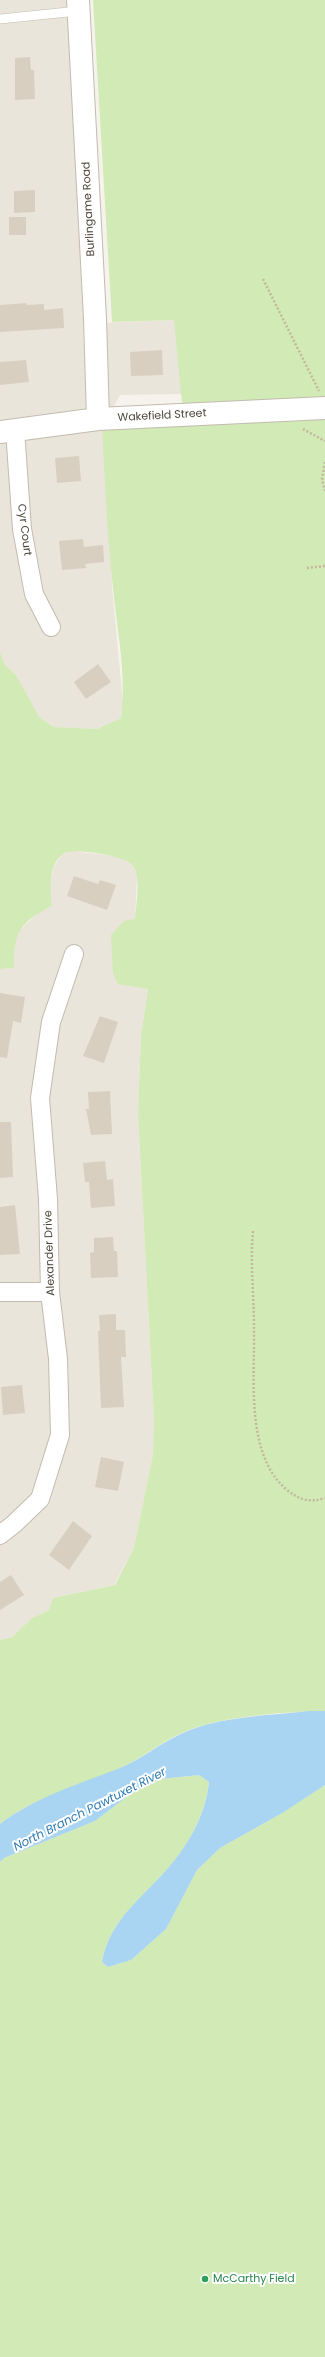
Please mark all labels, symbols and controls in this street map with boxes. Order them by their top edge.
street label: Burlingame Road [80,161,98,257]
street label: Wakefield Street [117,407,207,425]
street label: Cyr Court [14,503,34,557]
street label: Alexander Drive [42,1210,58,1296]
water label: North Branch Pawtuxet River [11,1765,169,1855]
place label: McCarthy Field [213,2272,295,2286]
marker: McCarthy Field [200,2274,210,2284]

